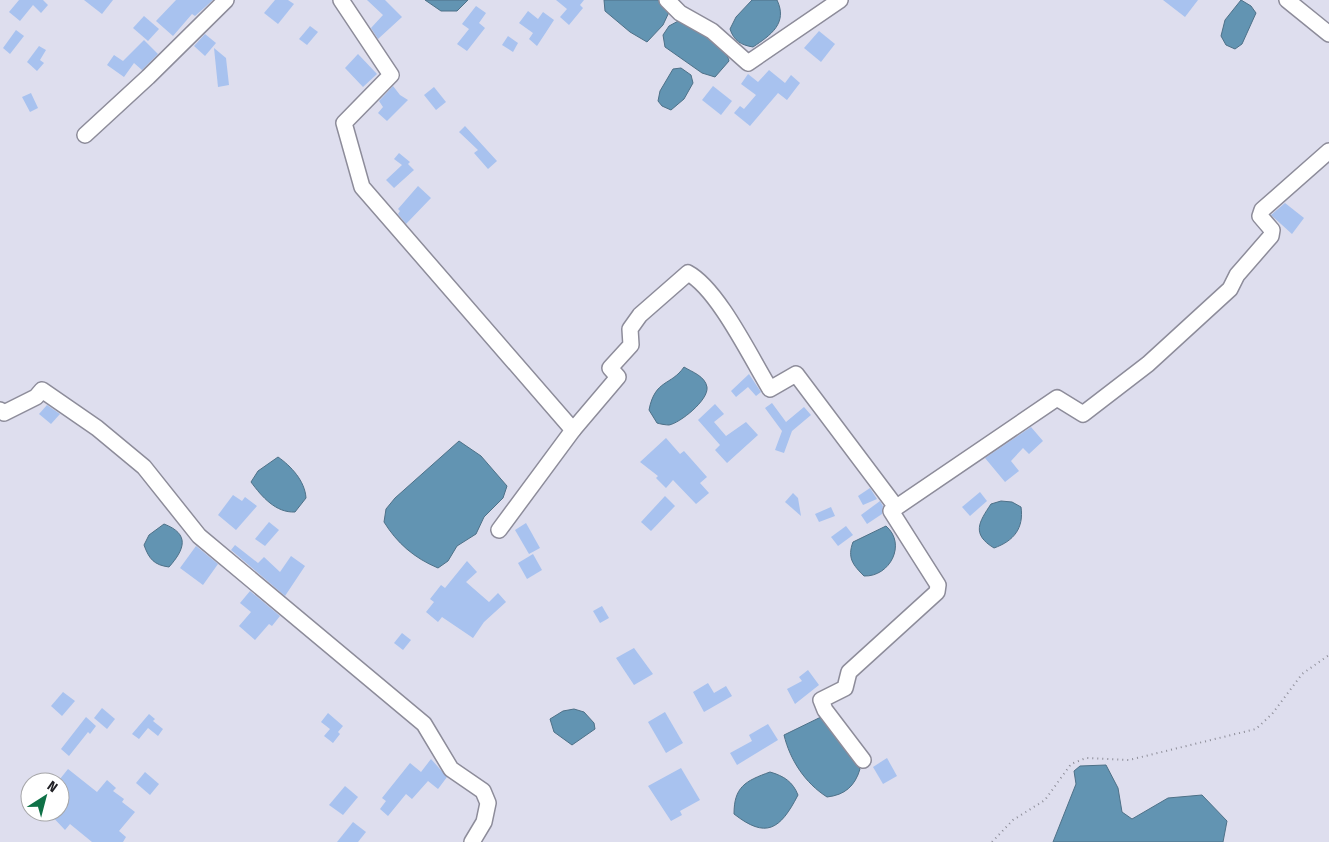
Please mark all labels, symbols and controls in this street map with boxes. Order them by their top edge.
north arrow [20,772,70,822]
text: N [44,778,61,796]

